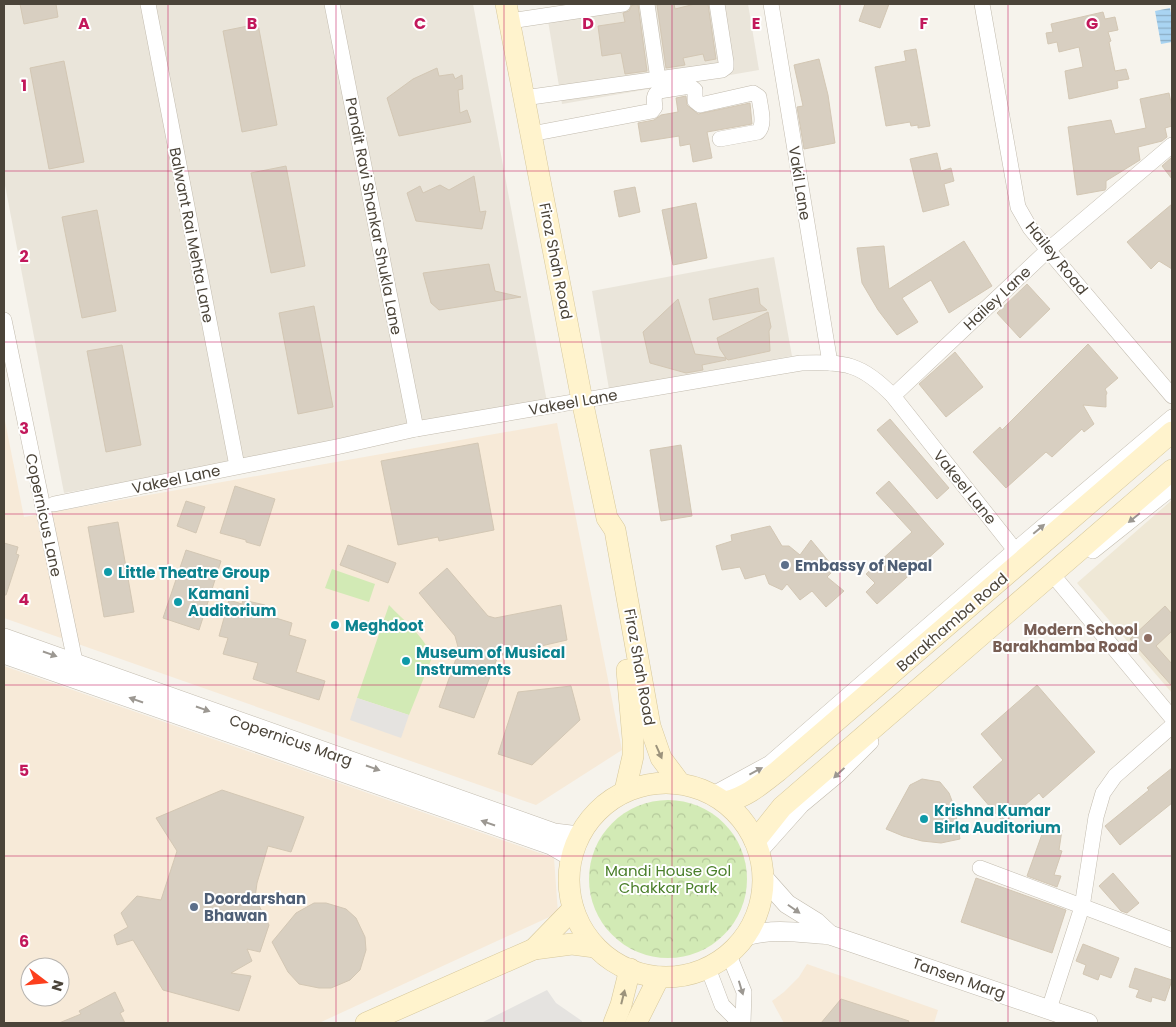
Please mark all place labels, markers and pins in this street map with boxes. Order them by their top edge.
place label: Embassy of Nepal [795,555,932,576]
marker: Embassy of Nepal [779,559,791,571]
place label: Little Theatre Group [118,562,270,583]
marker: Little Theatre Group [102,566,114,578]
place label: Kamani Auditorium [188,583,276,621]
marker: Kamani Auditorium [172,596,184,608]
place label: Meghdoot [345,615,424,636]
marker: Meghdoot [329,619,341,631]
place label: Modern School Barakhamba Road [993,619,1138,657]
marker: Modern School Barakhamba Road [1142,632,1154,644]
place label: Museum of Musical Instruments [416,642,565,680]
marker: Museum of Musical Instruments [400,655,412,667]
place label: Krishna Kumar Birla Auditorium [934,800,1061,838]
marker: Krishna Kumar Birla Auditorium [918,813,930,825]
place label: Doordarshan Bhawan [204,888,306,926]
marker: Doordarshan Bhawan [188,901,200,913]

